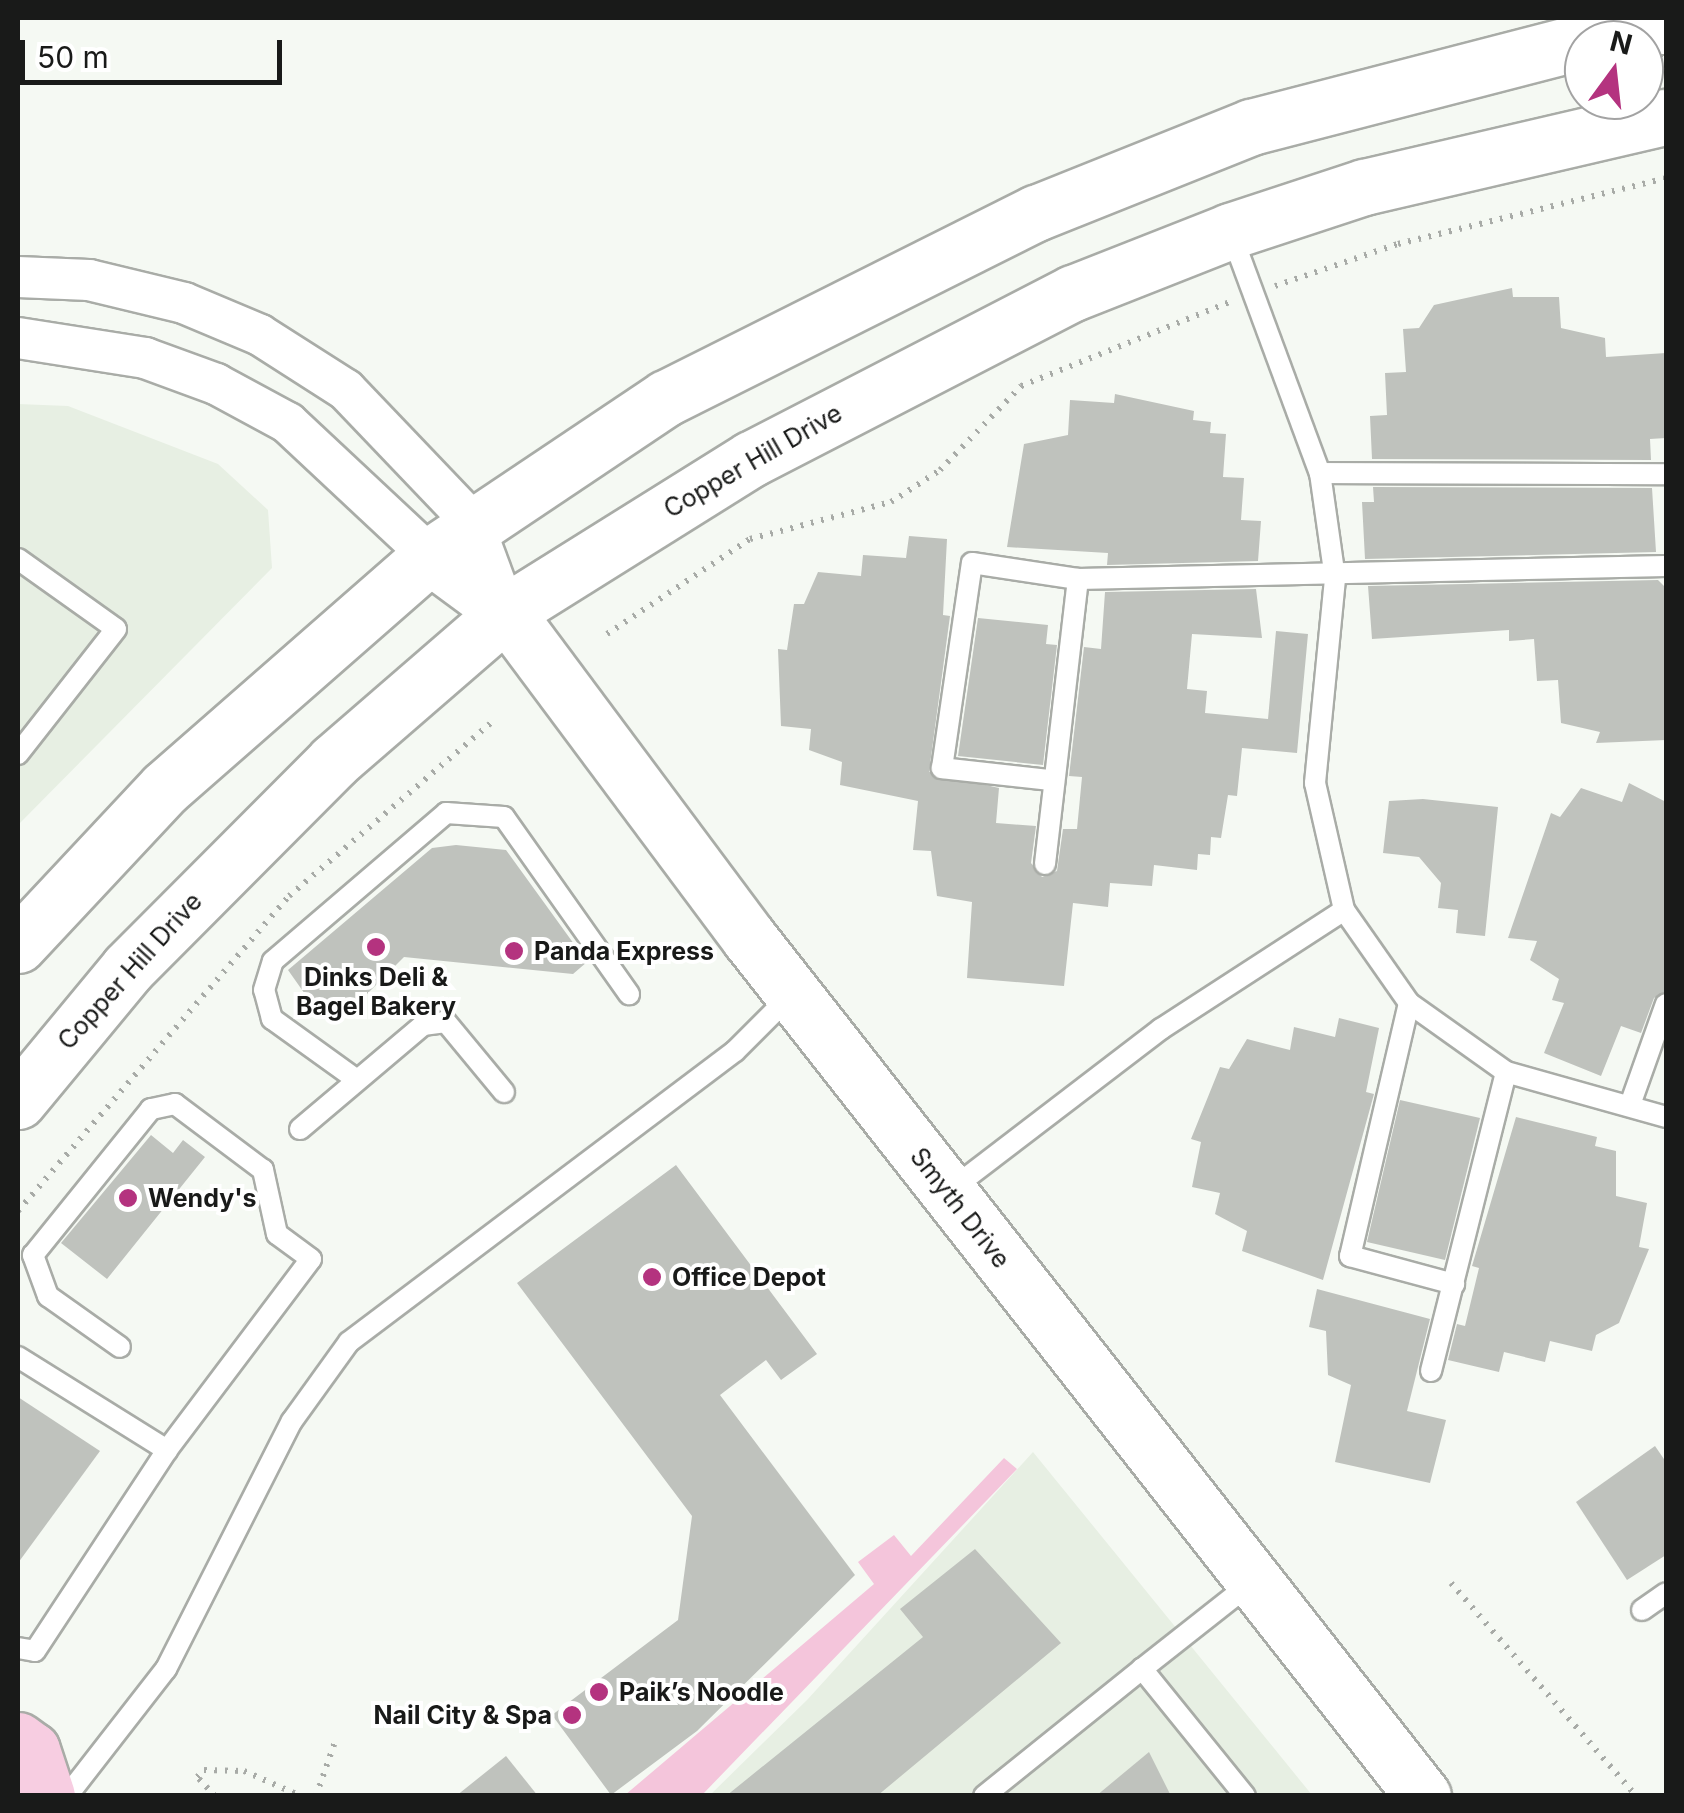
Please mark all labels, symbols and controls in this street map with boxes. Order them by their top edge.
scale bar [25,20,288,82]
north arrow [1564,20,1664,120]
text: N [1607,24,1636,62]
text: 50 m [37,39,109,75]
street label: Copper Hill Drive [659,398,847,524]
street label: Copper Hill Drive [52,886,208,1056]
marker: Dinks Deli & Bagel Bakery [365,936,387,958]
place label: Panda Express [534,936,714,966]
marker: Panda Express [503,940,525,962]
place label: Dinks Deli & Bagel Bakery [296,963,456,1022]
street label: Smyth Drive [904,1142,1016,1274]
place label: Wendy's [148,1183,256,1213]
marker: Wendy's [117,1187,139,1209]
place label: Office Depot [672,1262,826,1292]
marker: Office Depot [641,1266,663,1288]
place label: Paik’s Noodle [619,1677,784,1707]
marker: Paik’s Noodle [588,1681,610,1703]
place label: Nail City & Spa [373,1700,552,1730]
marker: Nail City & Spa [561,1704,583,1726]

